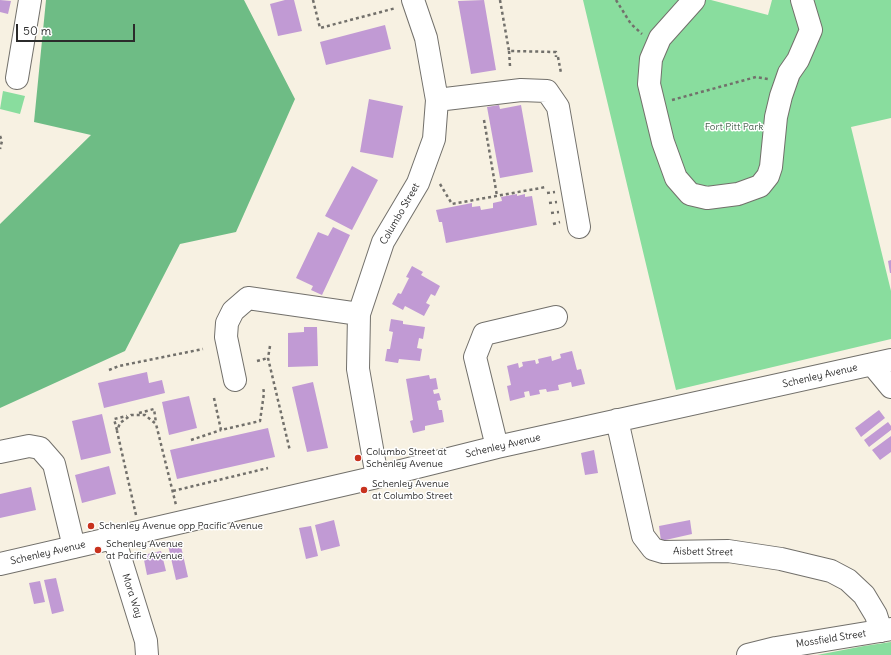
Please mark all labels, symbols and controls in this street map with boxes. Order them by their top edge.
scale bar [18,16,137,42]
text: 50 m [23,23,51,38]
park label: Fort Pitt Park [705,121,763,133]
street label: Columbo Street [378,181,422,247]
street label: Schenley Avenue [781,362,859,390]
street label: Schenley Avenue [464,432,542,460]
place label: Columbo Street at Schenley Avenue [366,446,447,470]
marker: Columbo Street at Schenley Avenue [353,453,363,463]
place label: Schenley Avenue at Columbo Street [372,478,453,502]
marker: Schenley Avenue at Columbo Street [359,485,369,495]
place label: Schenley Avenue opp Pacific Avenue [99,520,263,532]
marker: Schenley Avenue opp Pacific Avenue [86,521,96,531]
place label: Schenley Avenue at Pacific Avenue [106,538,183,562]
street label: Schenley Avenue [9,539,87,567]
marker: Schenley Avenue at Pacific Avenue [93,545,103,555]
street label: Aisbett Street [673,545,733,559]
street label: Mora Way [119,572,145,620]
street label: Mossfield Street [795,628,867,650]

